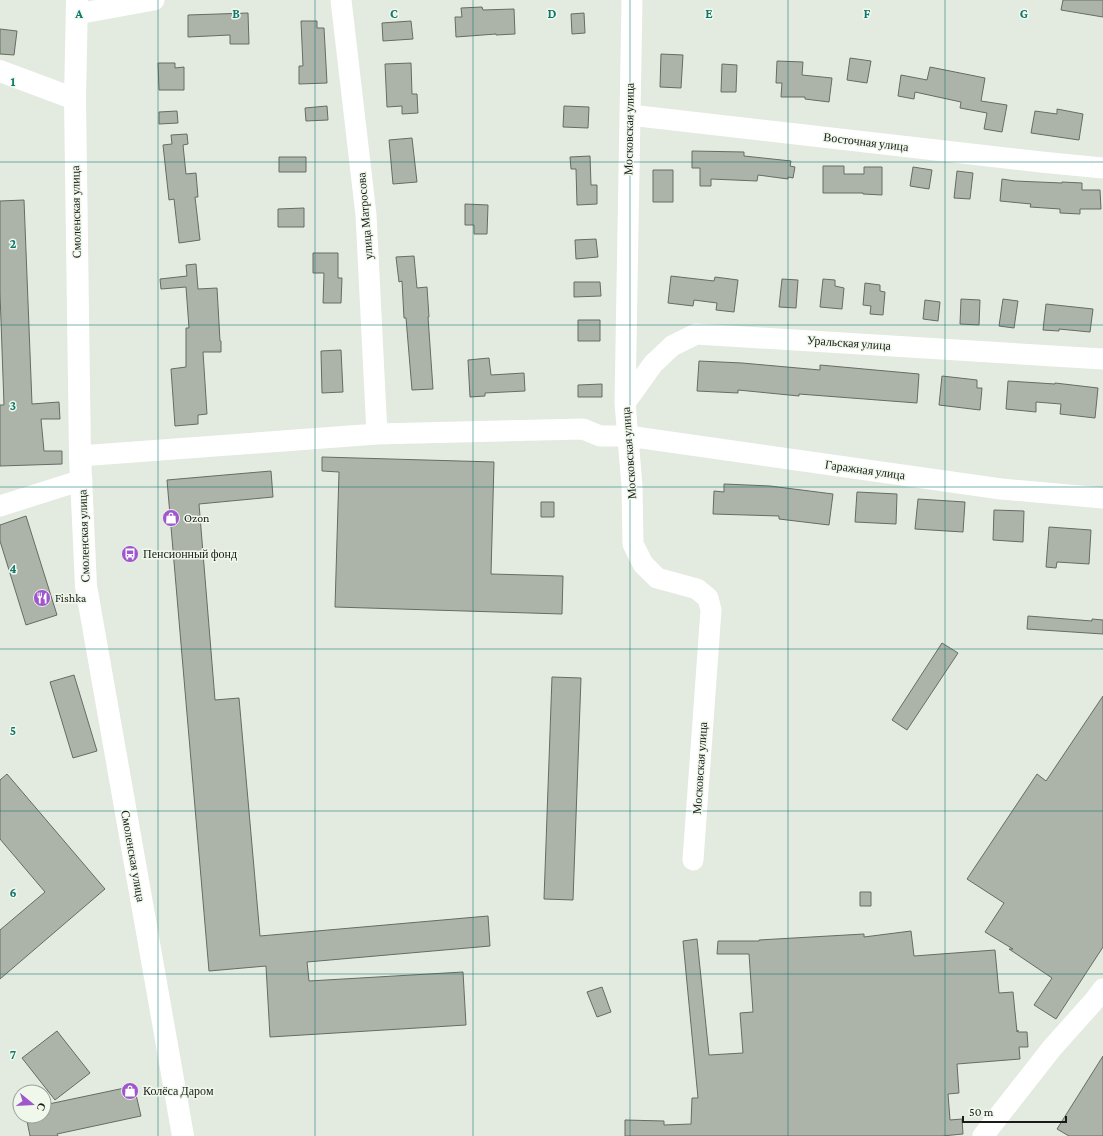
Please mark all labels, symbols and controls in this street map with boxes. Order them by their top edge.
text: A [74,6,83,21]
text: B [232,6,240,21]
text: C [390,6,398,21]
text: D [548,6,557,21]
text: E [705,6,713,21]
text: F [864,6,871,21]
text: G [1020,6,1028,21]
text: 1 [11,74,16,89]
street label: Московская улица [621,82,637,175]
street label: Восточная улица [823,130,910,154]
street label: Смоленская улица [68,165,84,259]
street label: улица Матросова [354,171,376,260]
text: 2 [10,236,17,251]
street label: Уральская улица [807,333,892,353]
text: 3 [10,398,16,413]
street label: Московская улица [619,406,639,500]
street label: Гаражная улица [824,457,907,483]
street label: Смоленская улица [75,489,93,583]
shop icon: Ozon [161,508,181,528]
place label: Ozon [184,511,210,525]
bus stop icon: Пенсионный фонд [120,544,140,564]
place label: Пенсионный фонд [143,547,237,561]
text: 4 [9,561,17,576]
restaurant icon: Fishka [32,588,52,608]
place label: Fishka [55,591,87,605]
street label: Московская улица [690,721,710,815]
text: 5 [10,723,16,738]
street label: Смоленская улица [118,809,148,904]
text: 6 [9,885,17,900]
text: 7 [10,1047,16,1062]
shop icon: Колёса Даром [120,1081,140,1101]
north arrow [12,1084,52,1124]
place label: Колёса Даром [143,1084,214,1098]
scale bar [963,1098,1066,1124]
text: С [35,1101,48,1113]
text: 50 m [969,1105,994,1119]

